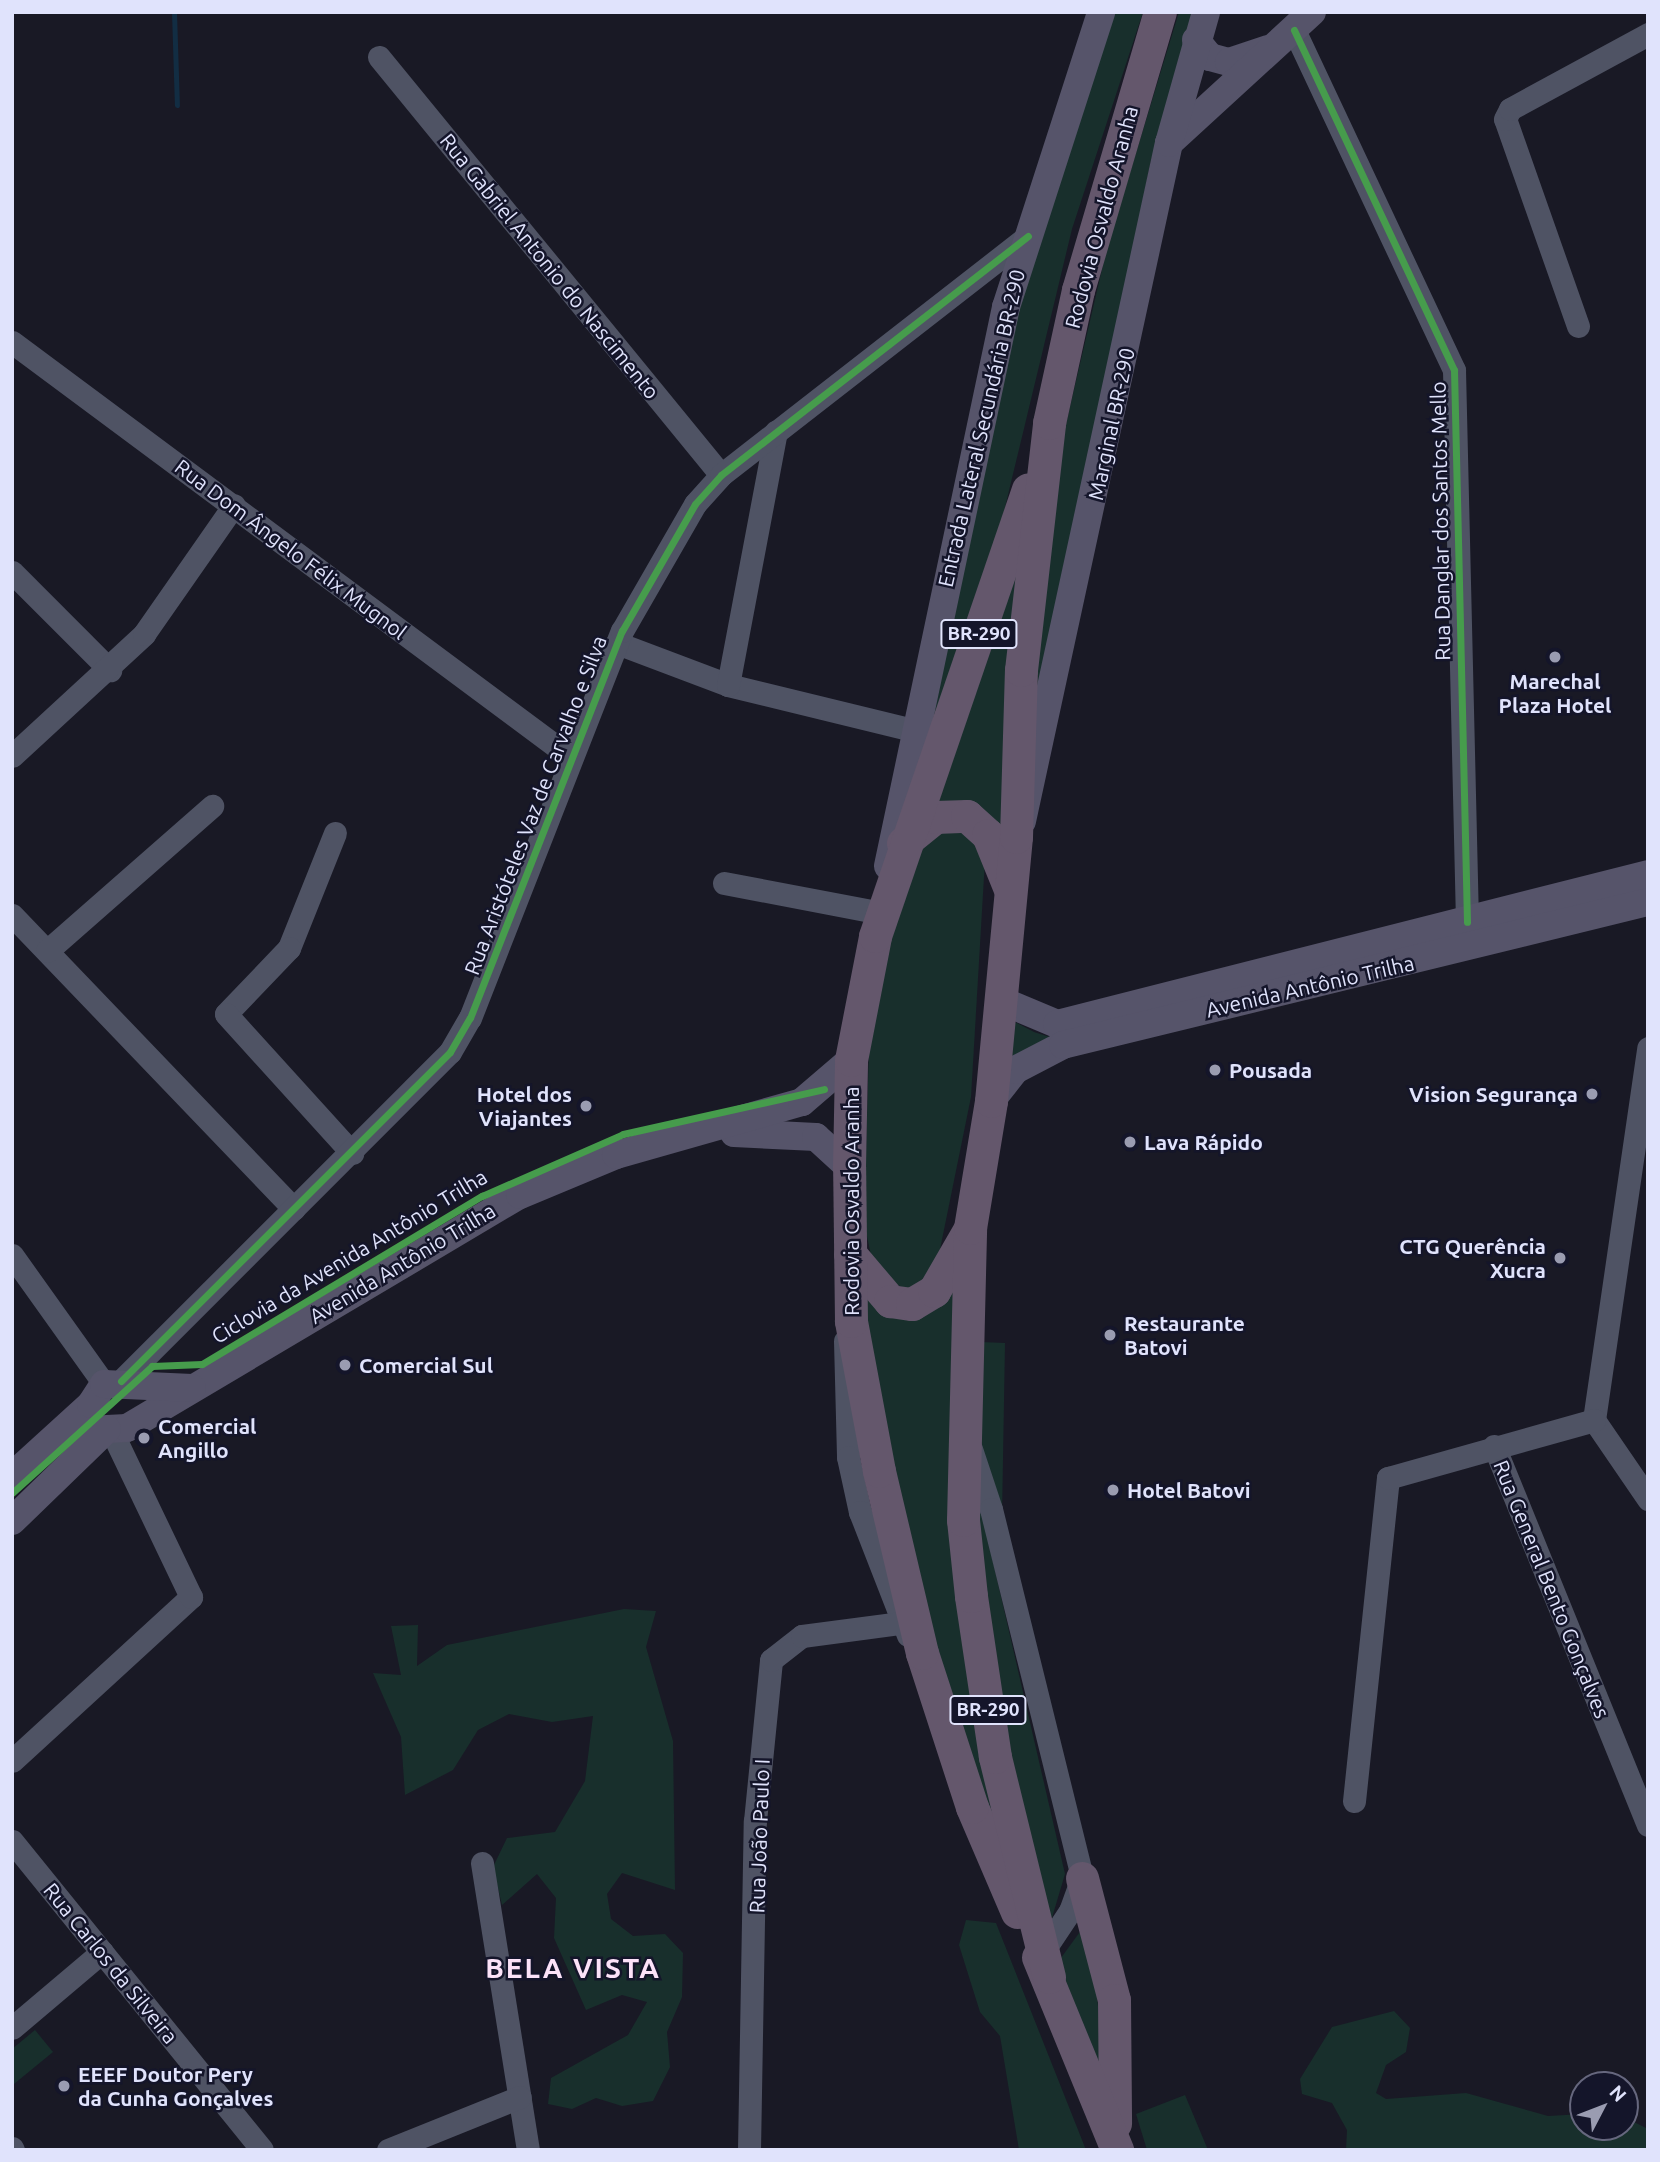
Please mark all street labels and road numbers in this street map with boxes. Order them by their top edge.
street label: Rodovia Osvaldo Aranha [1059,103,1143,331]
street label: Rua Gabriel Antonio do Nascimento [435,128,665,404]
street label: Entrada Lateral Secundária BR-290 [932,267,1030,589]
street label: Marginal BR-290 [1083,345,1139,503]
street label: Rua Danglar dos Santos Mello [1425,381,1455,661]
street label: Rua Dom Ângelo Félix Mugnol [170,454,412,644]
road number: BR-290 [939,618,1019,650]
street label: Rua Aristóteles Vaz de Carvalho e Silva [458,632,612,978]
street label: Avenida Antônio Trilha [1203,950,1417,1022]
street label: Rodovia Osvaldo Aranha [838,1086,864,1316]
street label: Ciclovia da Avenida Antônio Trilha [207,1164,491,1348]
street label: Avenida Antônio Trilha [304,1197,500,1329]
street label: Rua General Bento Gonçalves [1489,1456,1615,1722]
road number: BR-290 [948,1694,1028,1726]
street label: Rua João Paulo I [744,1758,774,1914]
street label: Rua Carlos da Silveira [39,1878,183,2048]

